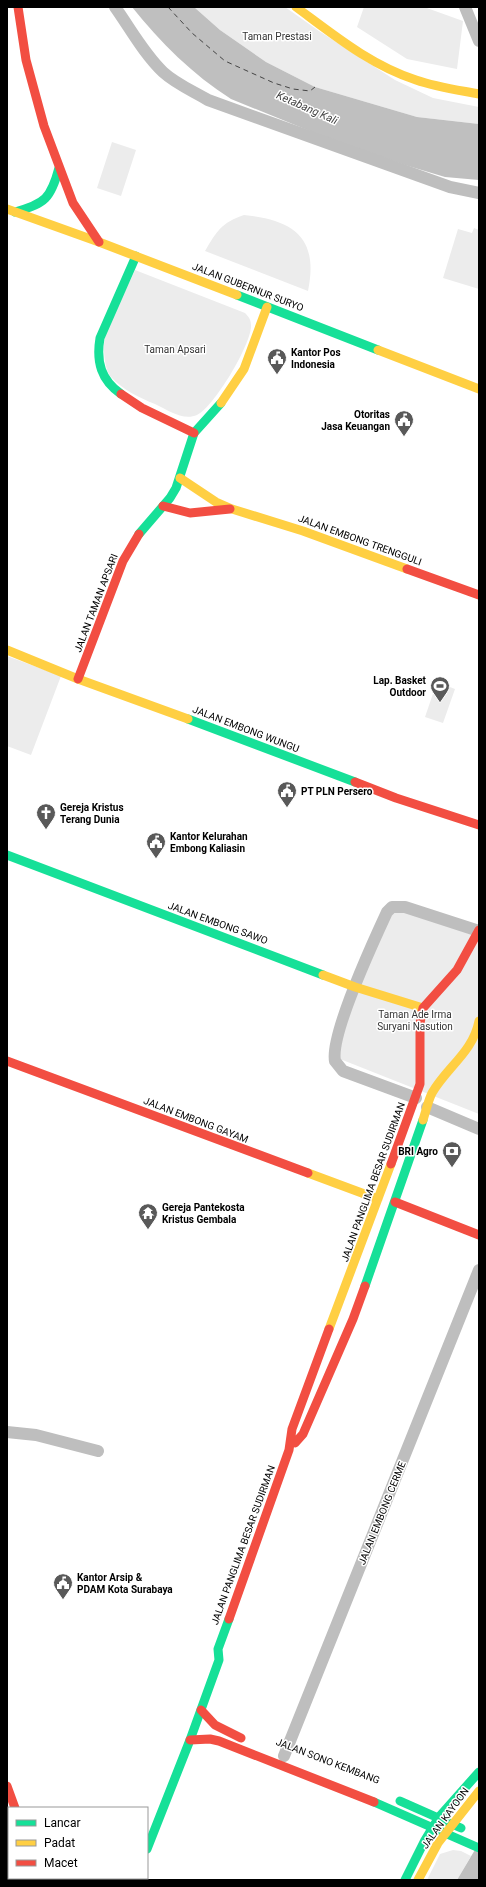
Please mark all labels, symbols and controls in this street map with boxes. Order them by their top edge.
park label: Taman Prestasi [242,31,312,42]
water label: Ketabang Kali [274,89,340,127]
street label: JALAN GUBERNUR SURYO [191,261,305,313]
park label: Taman Apsari [144,344,206,355]
public building icon: Kantor Pos Indonesia [266,347,288,375]
place label: Kantor Pos Indonesia [291,347,341,370]
place label: Otoritas Jasa Keuangan [321,409,390,432]
public building icon: Otoritas Jasa Keuangan [393,409,415,437]
street label: JALAN EMBONG TRENGGULI [297,513,423,567]
street label: JALAN TAMAN APSARI [72,552,120,654]
place label: Lap. Basket Outdoor [373,675,427,698]
sports icon: Lap. Basket Outdoor [429,675,451,703]
street label: JALAN EMBONG WUNGU [191,704,301,754]
public building icon: PT PLN Persero [276,780,298,808]
place label: PT PLN Persero [301,786,373,797]
church icon: Gereja Kristus Terang Dunia [35,802,57,830]
place label: Gereja Kristus Terang Dunia [60,802,124,825]
public building icon: Kantor Kelurahan Embong Kaliasin [145,831,167,859]
place label: Kantor Kelurahan Embong Kaliasin [170,831,248,854]
street label: JALAN EMBONG SAWO [167,900,269,946]
park label: Taman Ade Irma Suryani Nasution [377,1009,453,1032]
street label: JALAN EMBONG GAYAM [142,1095,250,1145]
street label: JALAN PANGLIMA BESAR SUDIRMAN [339,1101,407,1263]
bank icon: BRI Agro [441,1140,463,1168]
place label: BRI Agro [398,1146,438,1157]
temple icon: Gereja Pantekosta Kristus Gembala [137,1202,159,1230]
place label: Gereja Pantekosta Kristus Gembala [162,1202,245,1225]
street label: JALAN EMBONG CERME [356,1460,408,1566]
street label: JALAN PANGLIMA BESAR SUDIRMAN [209,1464,277,1626]
public building icon: Kantor Arsip & PDAM Kota Surabaya [52,1572,74,1600]
place label: Kantor Arsip & PDAM Kota Surabaya [77,1572,173,1595]
street label: JALAN SONO KEMBANG [275,1736,382,1786]
street label: JALAN KAYOON [419,1785,471,1851]
legend [8,1807,148,1879]
text: Lancar [44,1816,81,1830]
text: Padat [44,1836,75,1850]
text: Macet [44,1856,78,1870]

